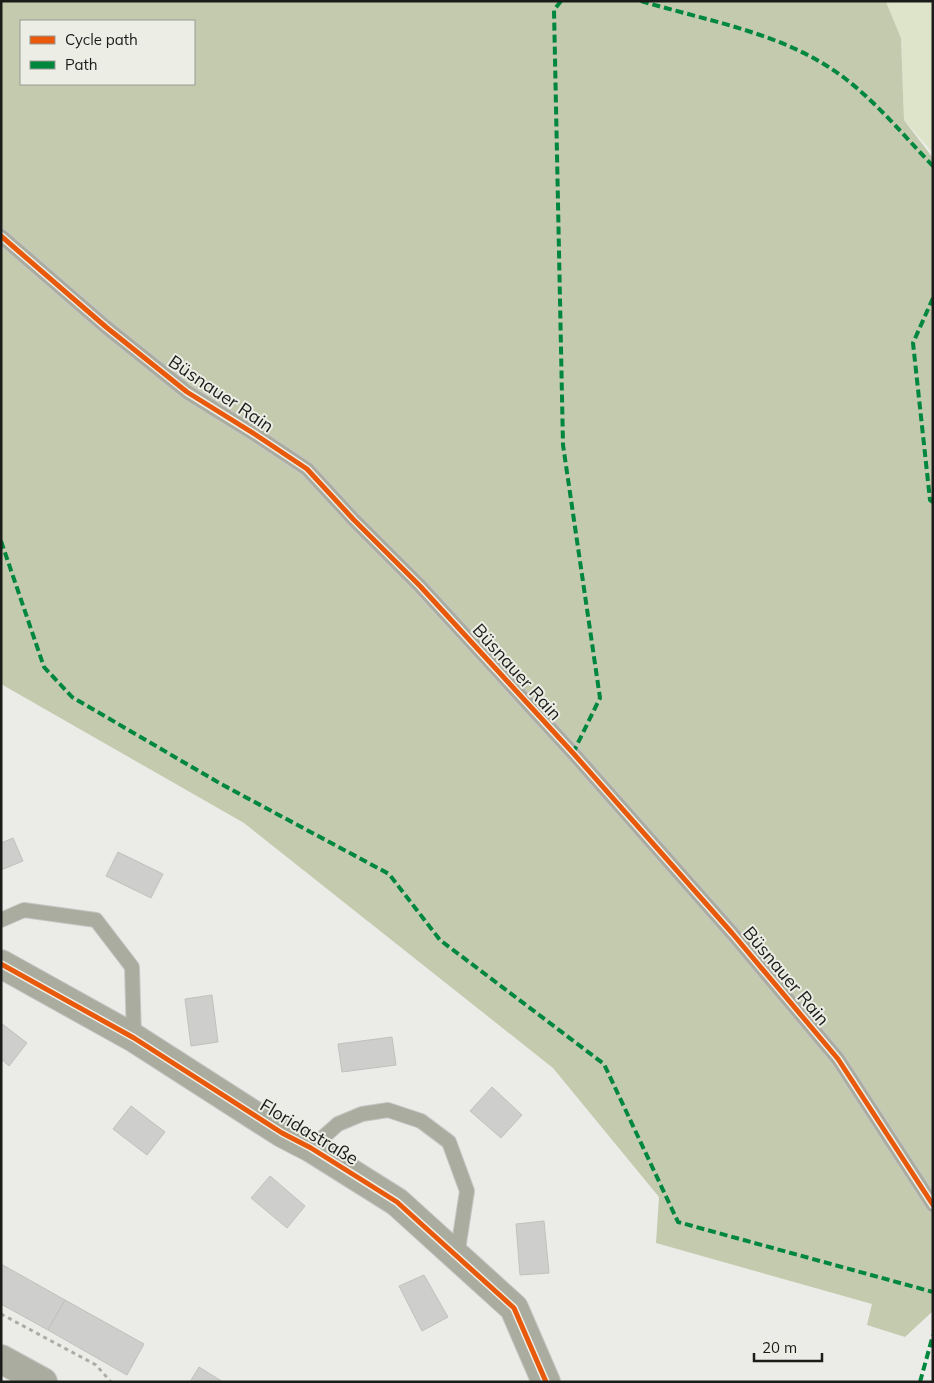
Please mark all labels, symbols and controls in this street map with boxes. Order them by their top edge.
legend [20,20,195,85]
text: Cycle path [65,30,138,49]
text: Path [65,55,97,74]
street label: Büsnauer Rain [164,350,278,437]
street label: Büsnauer Rain [468,618,567,725]
street label: Büsnauer Rain [738,921,835,1030]
street label: Floridastraße [256,1093,363,1170]
scale bar [754,1330,822,1362]
text: 20 m [762,1338,797,1357]

